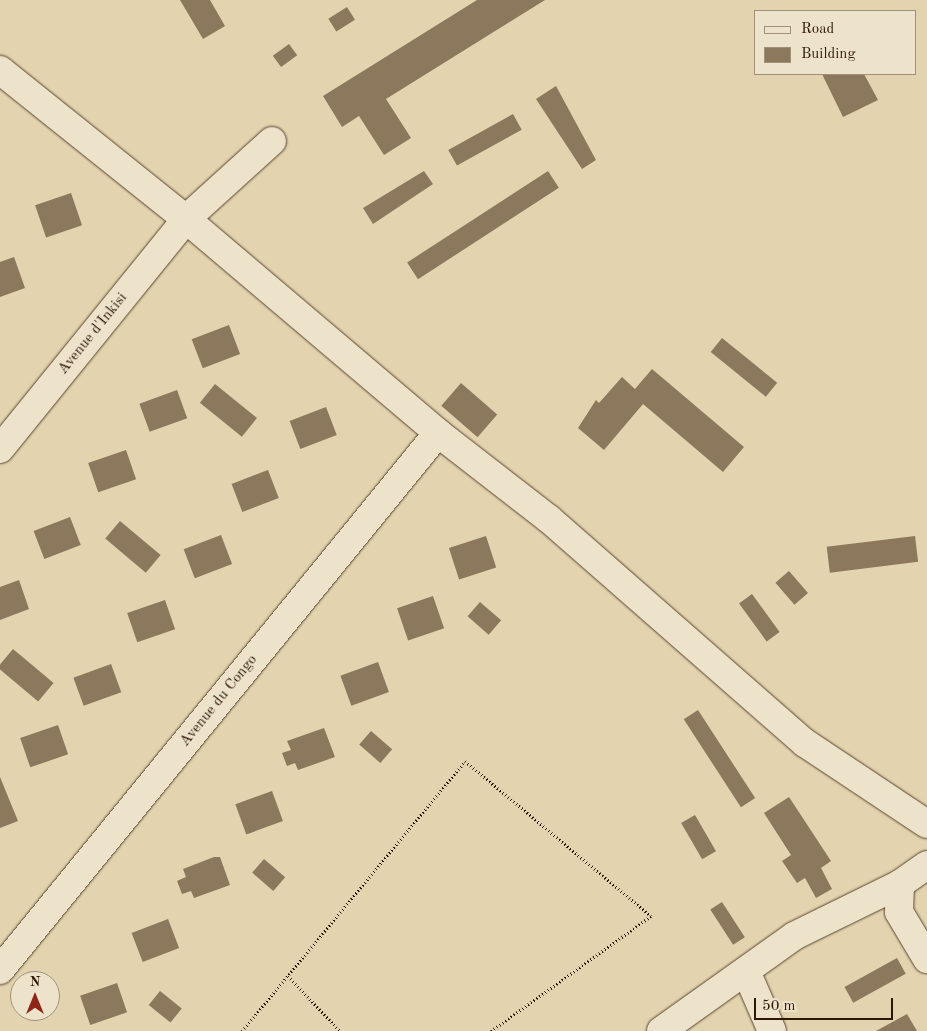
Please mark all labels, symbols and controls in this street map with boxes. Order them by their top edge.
legend [754,10,917,75]
text: Road [801,22,834,37]
text: Building [801,47,856,62]
street label: Avenue d'Inkisi [55,290,131,378]
street label: Avenue du Congo [176,651,262,751]
north arrow [10,971,60,1021]
text: N [30,975,40,989]
scale bar [757,988,896,1020]
text: 50 m [762,999,796,1014]

